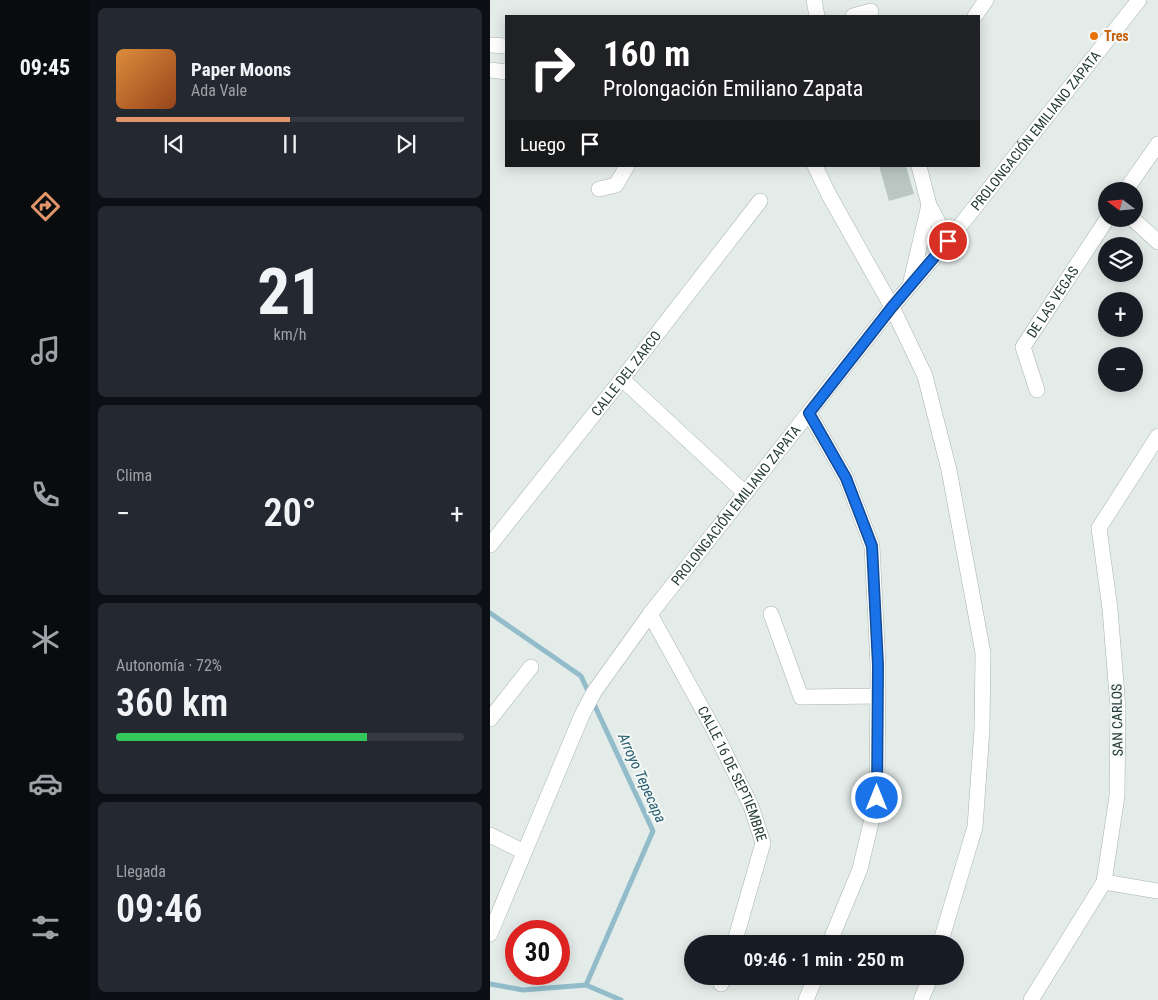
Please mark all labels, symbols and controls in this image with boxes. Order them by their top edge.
place label: Tres [1104,28,1129,44]
marker: Tres [1088,30,1100,42]
text: 160 m [603,34,690,75]
icon: right [520,35,585,100]
street label: PROLONGACIÓN EMILIANO ZAPATA [967,47,1104,213]
text: 09:45 [20,55,70,80]
text: Paper Moons [191,58,291,81]
text: Prolongación Emiliano Zapata [603,76,863,101]
text: Ada Vale [191,81,247,100]
icon: previous [160,130,188,158]
icon: pause [276,130,304,158]
icon: next [392,130,420,158]
icon: arrive [576,130,604,158]
text: Luego [520,133,566,156]
north arrow [1098,182,1142,228]
map controls [1098,182,1143,392]
icon: directions [28,189,63,224]
pin [927,220,969,262]
icon: arrive [934,227,962,255]
button: layers [1098,237,1143,282]
text: 21 [257,254,323,330]
street label: DE LAS VEGAS [1023,263,1082,341]
button: + [1098,292,1143,337]
text: km/h [274,325,306,344]
street label: CALLE DEL ZARCO [588,328,664,419]
icon: music [28,333,63,368]
button: − [1098,347,1143,392]
street label: PROLONGACIÓN EMILIANO ZAPATA [668,422,804,588]
text: Clima [116,466,152,485]
icon: phone [28,477,63,512]
text: 20° [264,491,316,535]
text: − [116,497,130,530]
text: + [450,497,464,530]
icon: climate [28,622,63,657]
text: Autonomía · 72% [116,656,222,675]
text: 360 km [116,681,228,725]
street label: SAN CARLOS [1108,684,1126,756]
street label: CALLE 16 DE SEPTIEMBRE [694,703,770,843]
water label: Arroyo Tepecapa [614,729,670,826]
icon: car [28,766,63,801]
position arrow [850,771,902,823]
text: Llegada [116,862,166,881]
text: 09:46 [116,887,202,931]
icon: filters [28,910,63,945]
speed limit sign: 30 [505,920,570,985]
text: 09:46 · 1 min · 250 m [744,948,904,971]

